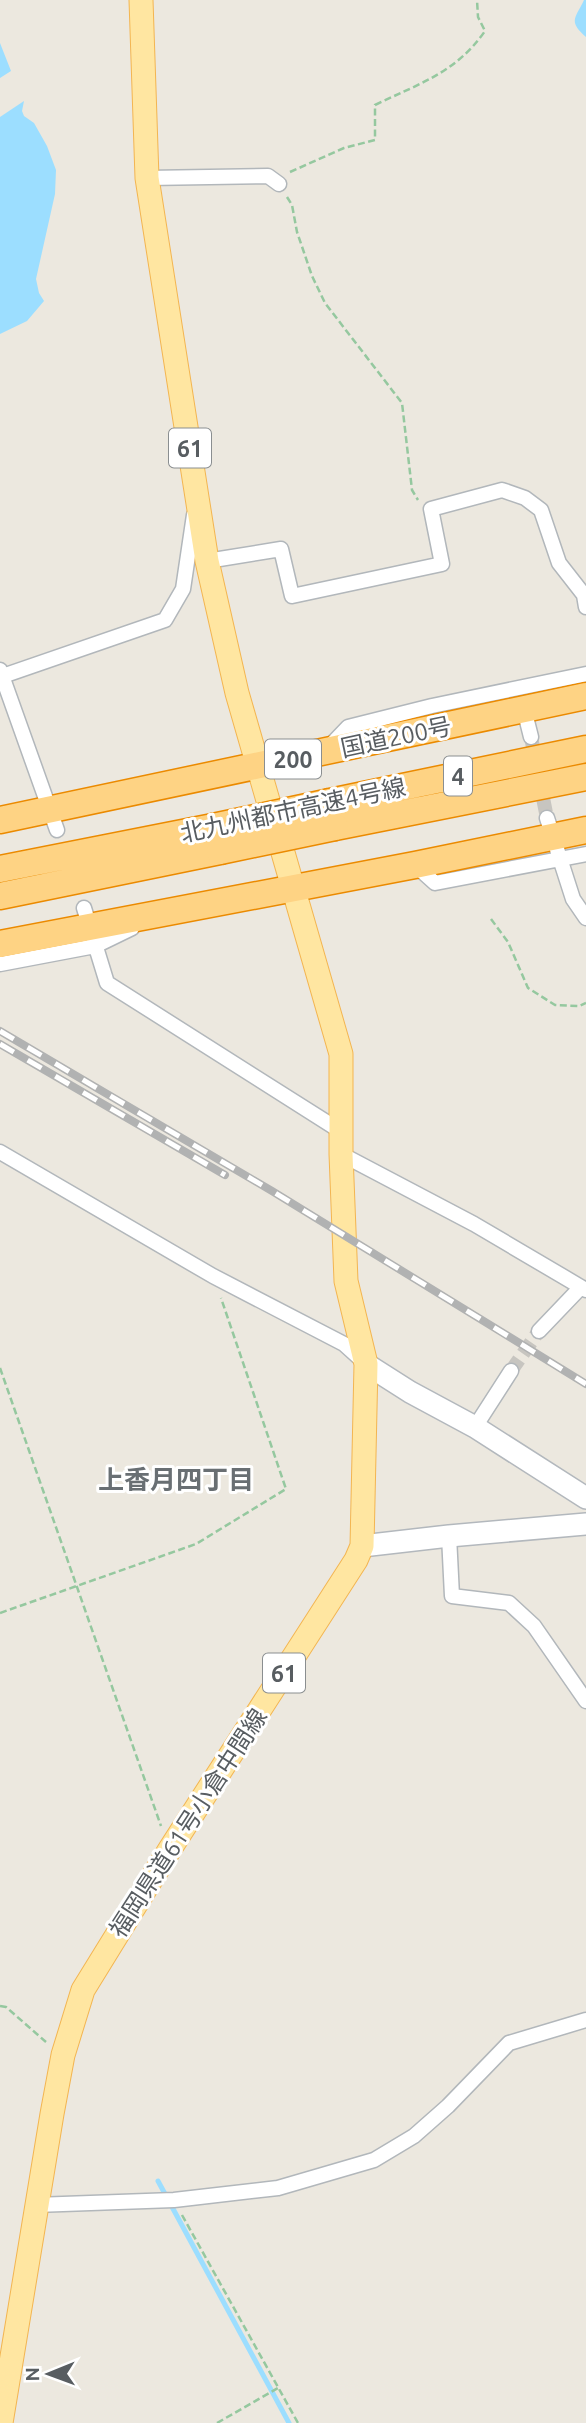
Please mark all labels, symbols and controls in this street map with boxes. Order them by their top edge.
road number: 61 [169,428,211,468]
street label: 国道200号 [338,712,454,762]
road number: 200 [265,740,321,778]
road number: 4 [444,756,472,796]
street label: 北九州都市高速4号線 [178,773,408,847]
district label: 上香月四丁目 [98,1465,254,1494]
road number: 61 [263,1654,305,1692]
street label: 福岡県道61号小倉中間線 [104,1704,272,1942]
north arrow [14,2339,84,2409]
text: N [21,2367,43,2382]

